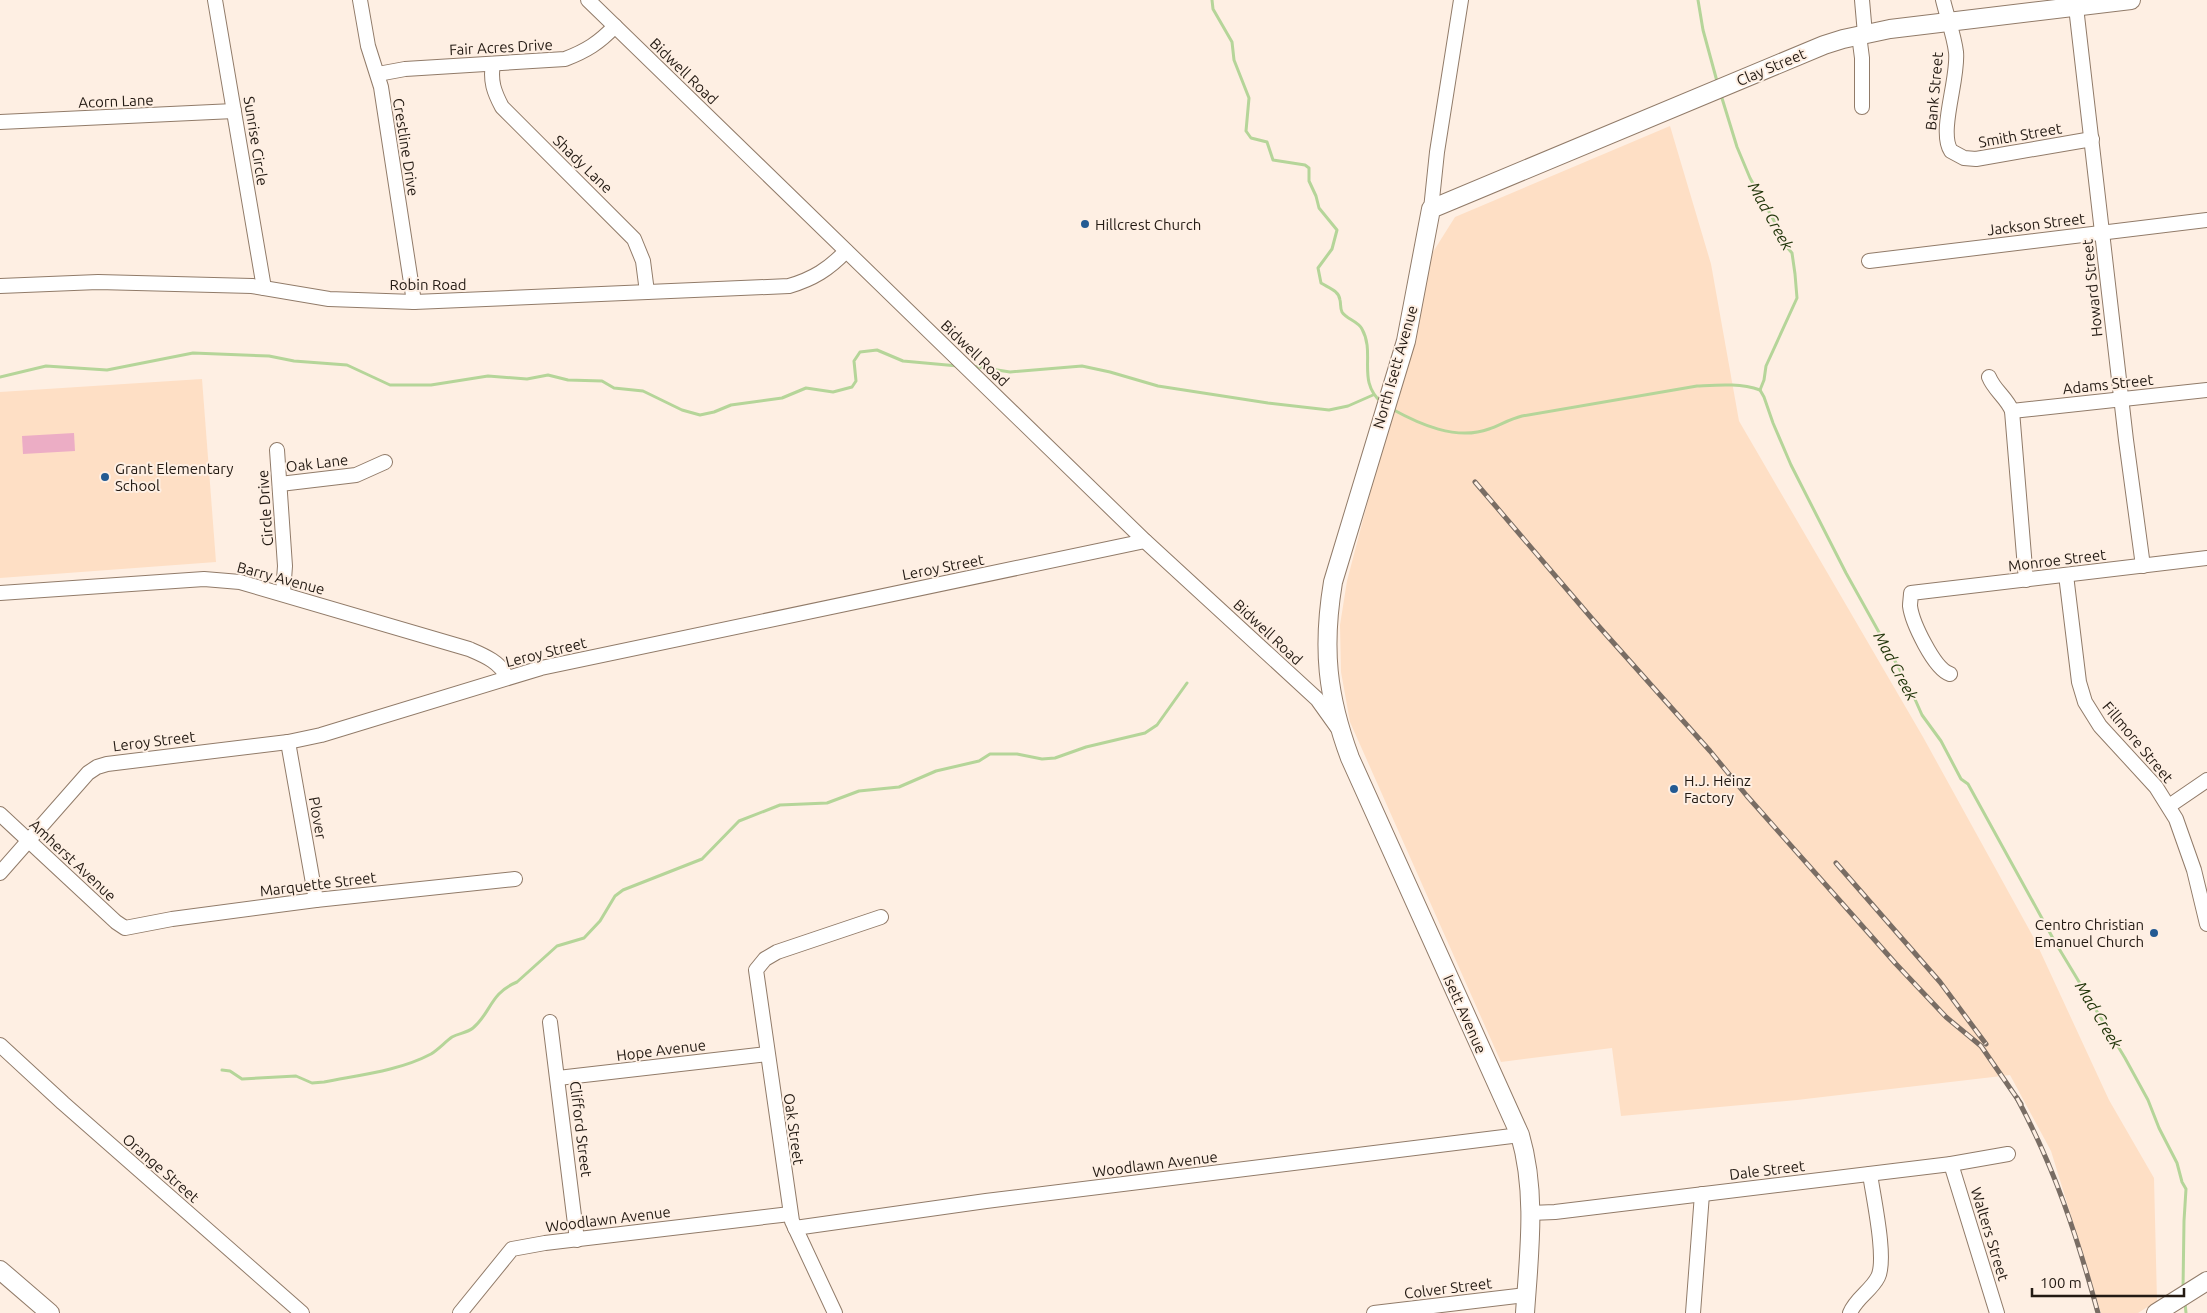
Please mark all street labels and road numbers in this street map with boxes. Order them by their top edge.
street label: Bidwell Road [647,34,721,108]
street label: Fair Acres Drive [449,36,553,58]
street label: Clay Street [1734,45,1808,89]
street label: Bank Street [1922,51,1946,131]
street label: Acorn Lane [78,91,154,111]
street label: Sunrise Circle [241,95,271,187]
street label: Crestline Drive [390,97,422,197]
street label: Smith Street [1977,119,2063,151]
street label: Shady Lane [550,132,616,196]
street label: Jackson Street [1986,210,2086,238]
street label: Howard Street [2078,238,2106,338]
street label: Robin Road [389,276,467,293]
street label: North Isett Avenue [1369,303,1421,431]
street label: Bidwell Road [938,316,1012,390]
street label: Adams Street [2062,371,2154,397]
street label: Oak Lane [285,451,349,475]
street label: Circle Drive [254,469,276,547]
street label: Monroe Street [2007,546,2107,574]
street label: Leroy Street [901,551,985,583]
street label: Barry Avenue [235,558,327,598]
street label: Bidwell Road [1230,596,1306,668]
street label: Leroy Street [504,634,588,670]
street label: Fillmore Street [2099,698,2177,786]
street label: Leroy Street [112,728,196,754]
street label: Plover [306,795,330,841]
street label: Amherst Avenue [26,816,120,904]
street label: Marquette Street [259,868,377,900]
street label: Isett Avenue [1440,972,1490,1056]
street label: Hope Avenue [615,1036,707,1064]
street label: Clifford Street [567,1080,595,1178]
street label: Oak Street [781,1092,807,1166]
street label: Orange Street [119,1130,203,1206]
street label: Woodlawn Avenue [1092,1148,1218,1180]
street label: Dale Street [1728,1157,1806,1183]
street label: Walters Street [1968,1185,2012,1283]
street label: Woodlawn Avenue [545,1203,671,1235]
street label: Colver Street [1403,1274,1493,1302]

